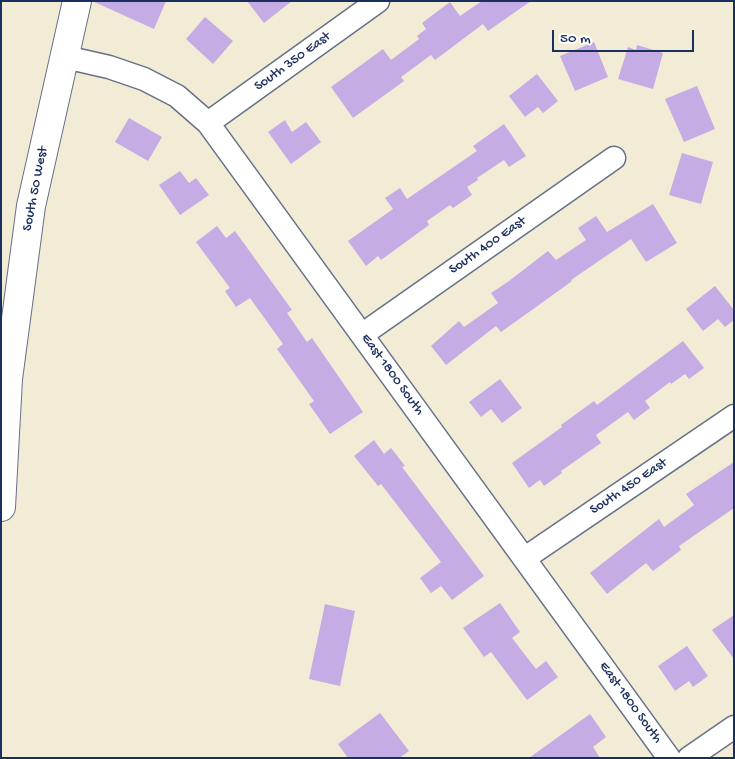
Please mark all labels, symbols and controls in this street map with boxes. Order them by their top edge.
scale bar [555,20,698,52]
street label: South 350 East [252,29,334,95]
text: 50 m [560,30,591,48]
street label: South 50 West [20,145,52,233]
street label: South 400 East [446,213,530,279]
street label: East 1800 South [357,331,427,419]
street label: South 450 East [587,455,671,519]
street label: East 1800 South [595,659,665,747]

